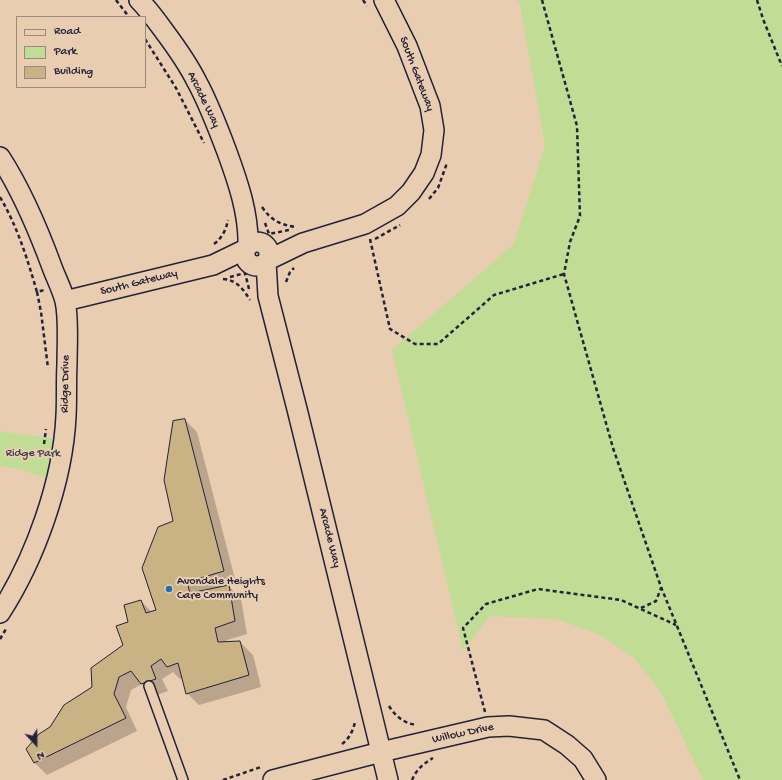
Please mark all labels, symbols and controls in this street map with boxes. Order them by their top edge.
legend [16,16,146,88]
text: Road [54,25,80,39]
street label: South Gateway [395,35,437,113]
text: Park [54,45,77,59]
text: Building [54,65,93,79]
street label: Arcade Way [183,69,223,131]
street label: South Gateway [99,266,179,300]
street label: Ridge Drive [58,355,74,413]
park label: Ridge Park [6,447,60,461]
street label: Arcade Way [315,507,343,569]
place label: Avondale Heights Care Community [177,575,265,603]
marker: Avondale Heights Care Community [164,584,174,594]
street label: Willow Drive [431,720,495,748]
north arrow [16,724,56,764]
text: N [35,748,46,762]

